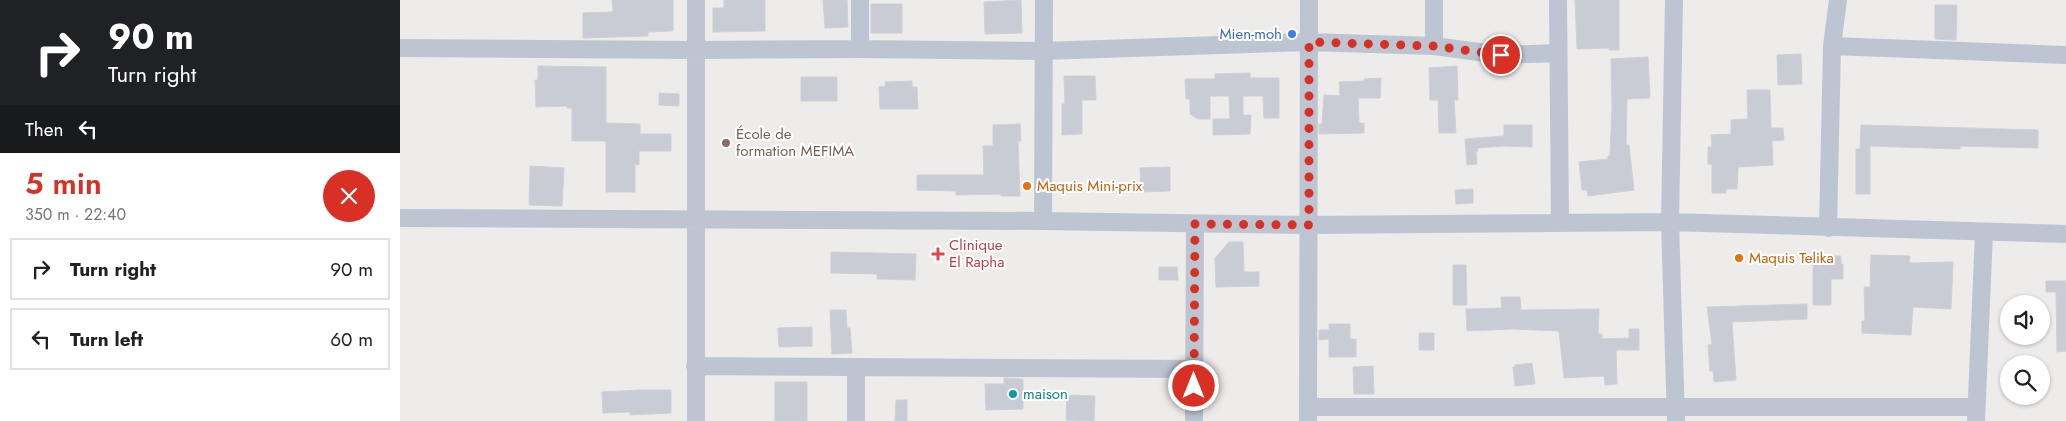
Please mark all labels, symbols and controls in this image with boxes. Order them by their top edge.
text: 90 m [108,12,194,62]
icon: right [25,20,90,85]
place label: Mien-moh [1219,23,1282,45]
marker: Mien-moh [1286,28,1298,40]
pin [1480,34,1522,76]
icon: arrive [1487,41,1515,69]
text: Turn right [108,58,196,90]
icon: left [74,115,102,143]
text: Then [25,116,64,143]
place label: École de formation MEFIMA [736,123,854,162]
marker: École de formation MEFIMA [720,137,732,149]
text: 5 min [25,162,102,205]
button: close [323,170,375,222]
place label: Maquis Mini-prix [1037,175,1143,197]
marker: Maquis Mini-prix [1021,180,1033,192]
text: 350 m · 22:40 [25,203,126,226]
place label: Clinique El Rapha [949,234,1004,273]
marker: Clinique El Rapha [931,247,945,261]
place label: Maquis Telika [1749,247,1834,269]
marker: Maquis Telika [1733,252,1745,264]
icon: right [27,255,55,283]
text: Turn right [70,256,156,283]
text: 90 m [330,256,373,283]
map controls [2000,295,2050,405]
button: sound [2000,295,2050,345]
icon: left [27,325,55,353]
text: Turn left [70,326,143,353]
text: 60 m [330,326,373,353]
button: search [2000,355,2050,405]
position arrow [1167,359,1219,411]
place label: maison [1023,383,1068,405]
marker: maison [1007,388,1019,400]

